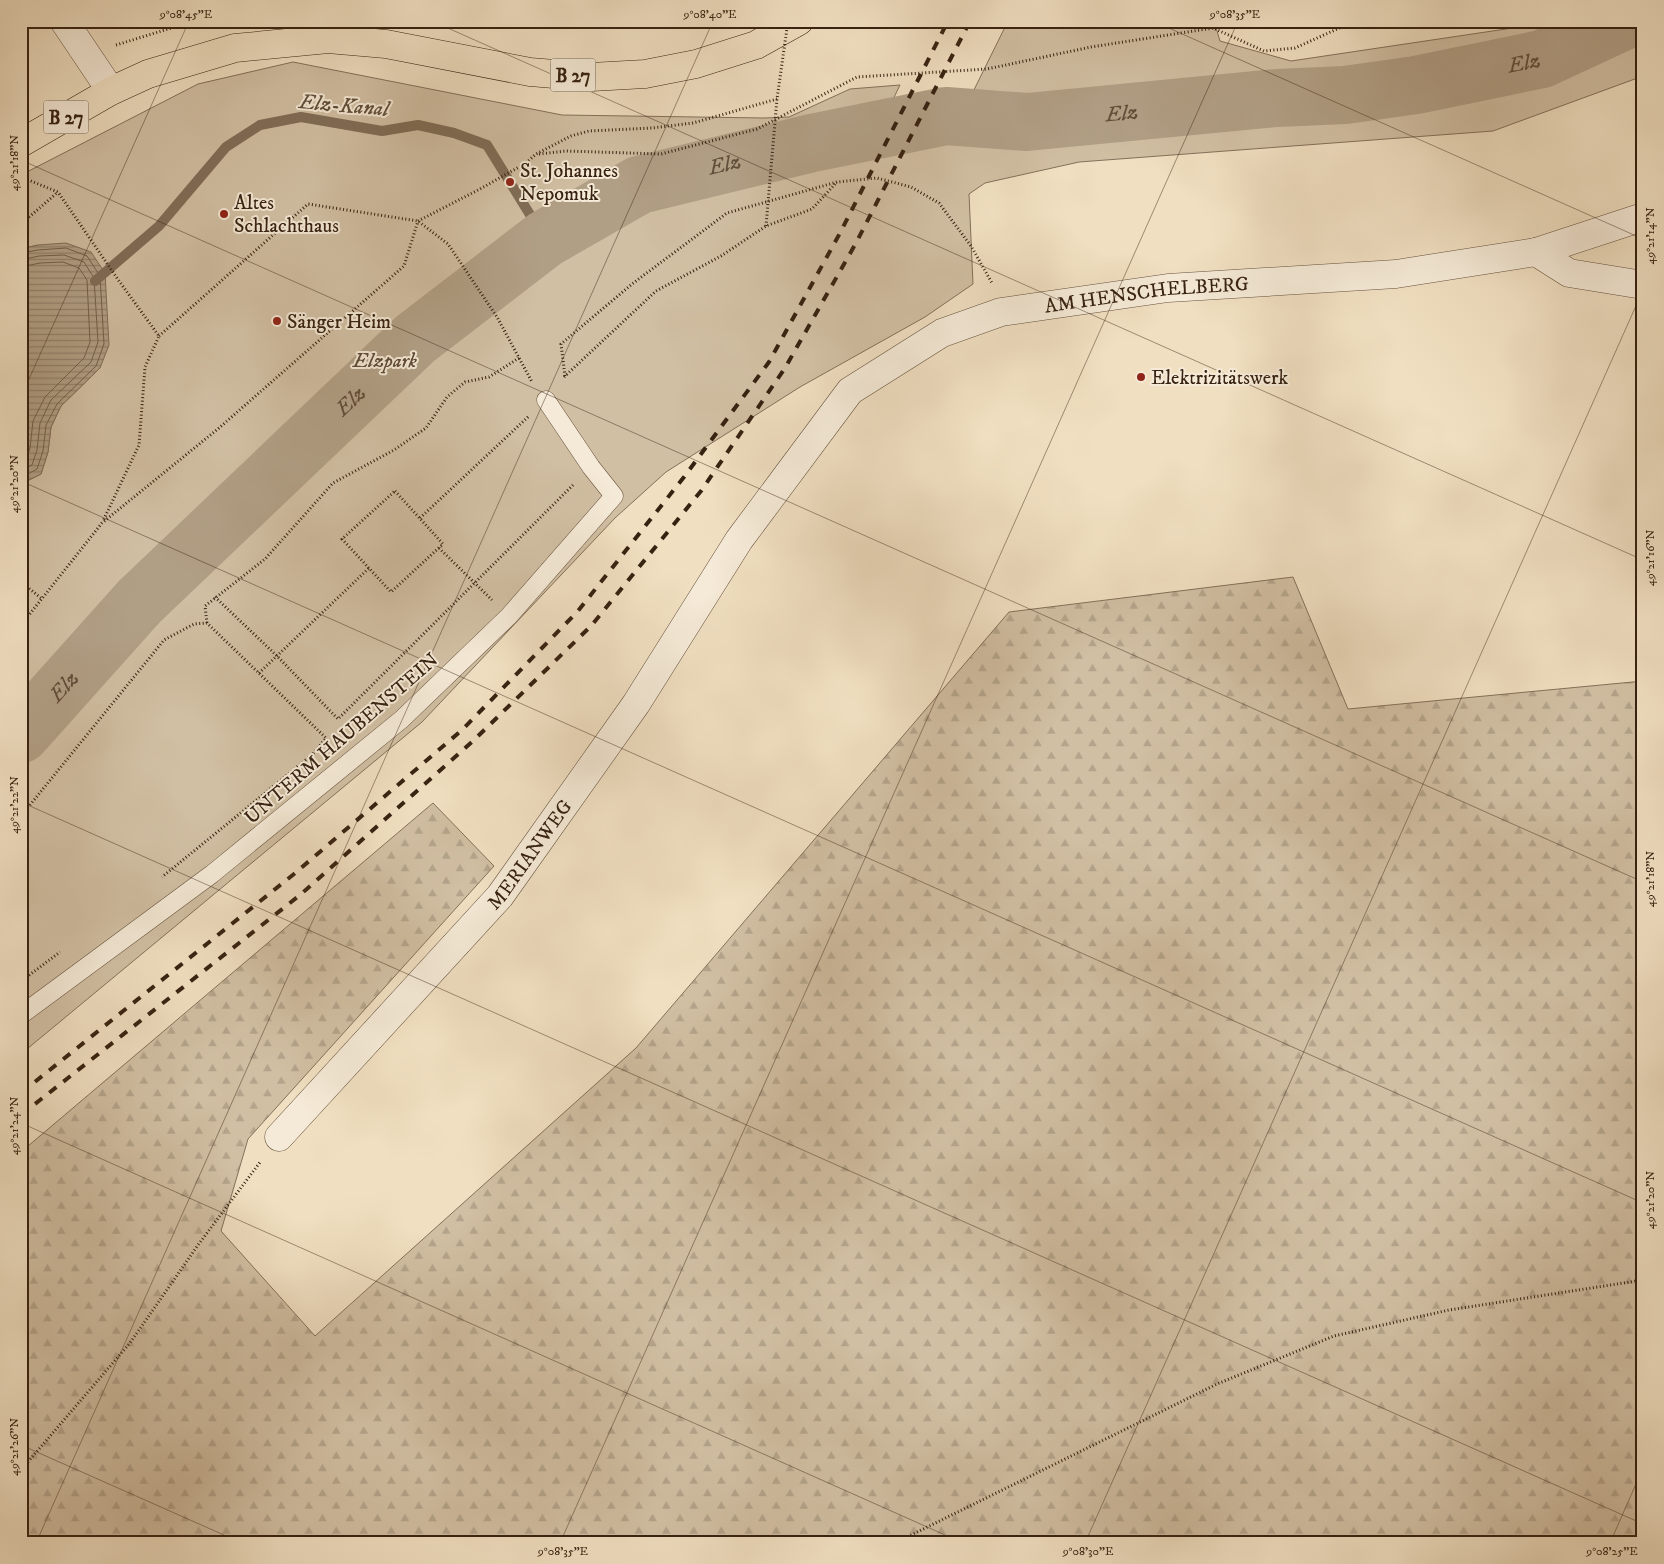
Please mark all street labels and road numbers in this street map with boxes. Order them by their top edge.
road number: B 27 [550,58,596,92]
road number: B 27 [44,100,88,134]
street label: AM HENSCHELBERG [1043,272,1250,320]
street label: UNTERM HAUBENSTEIN [240,648,444,830]
street label: MERIANWEG [483,795,578,916]

